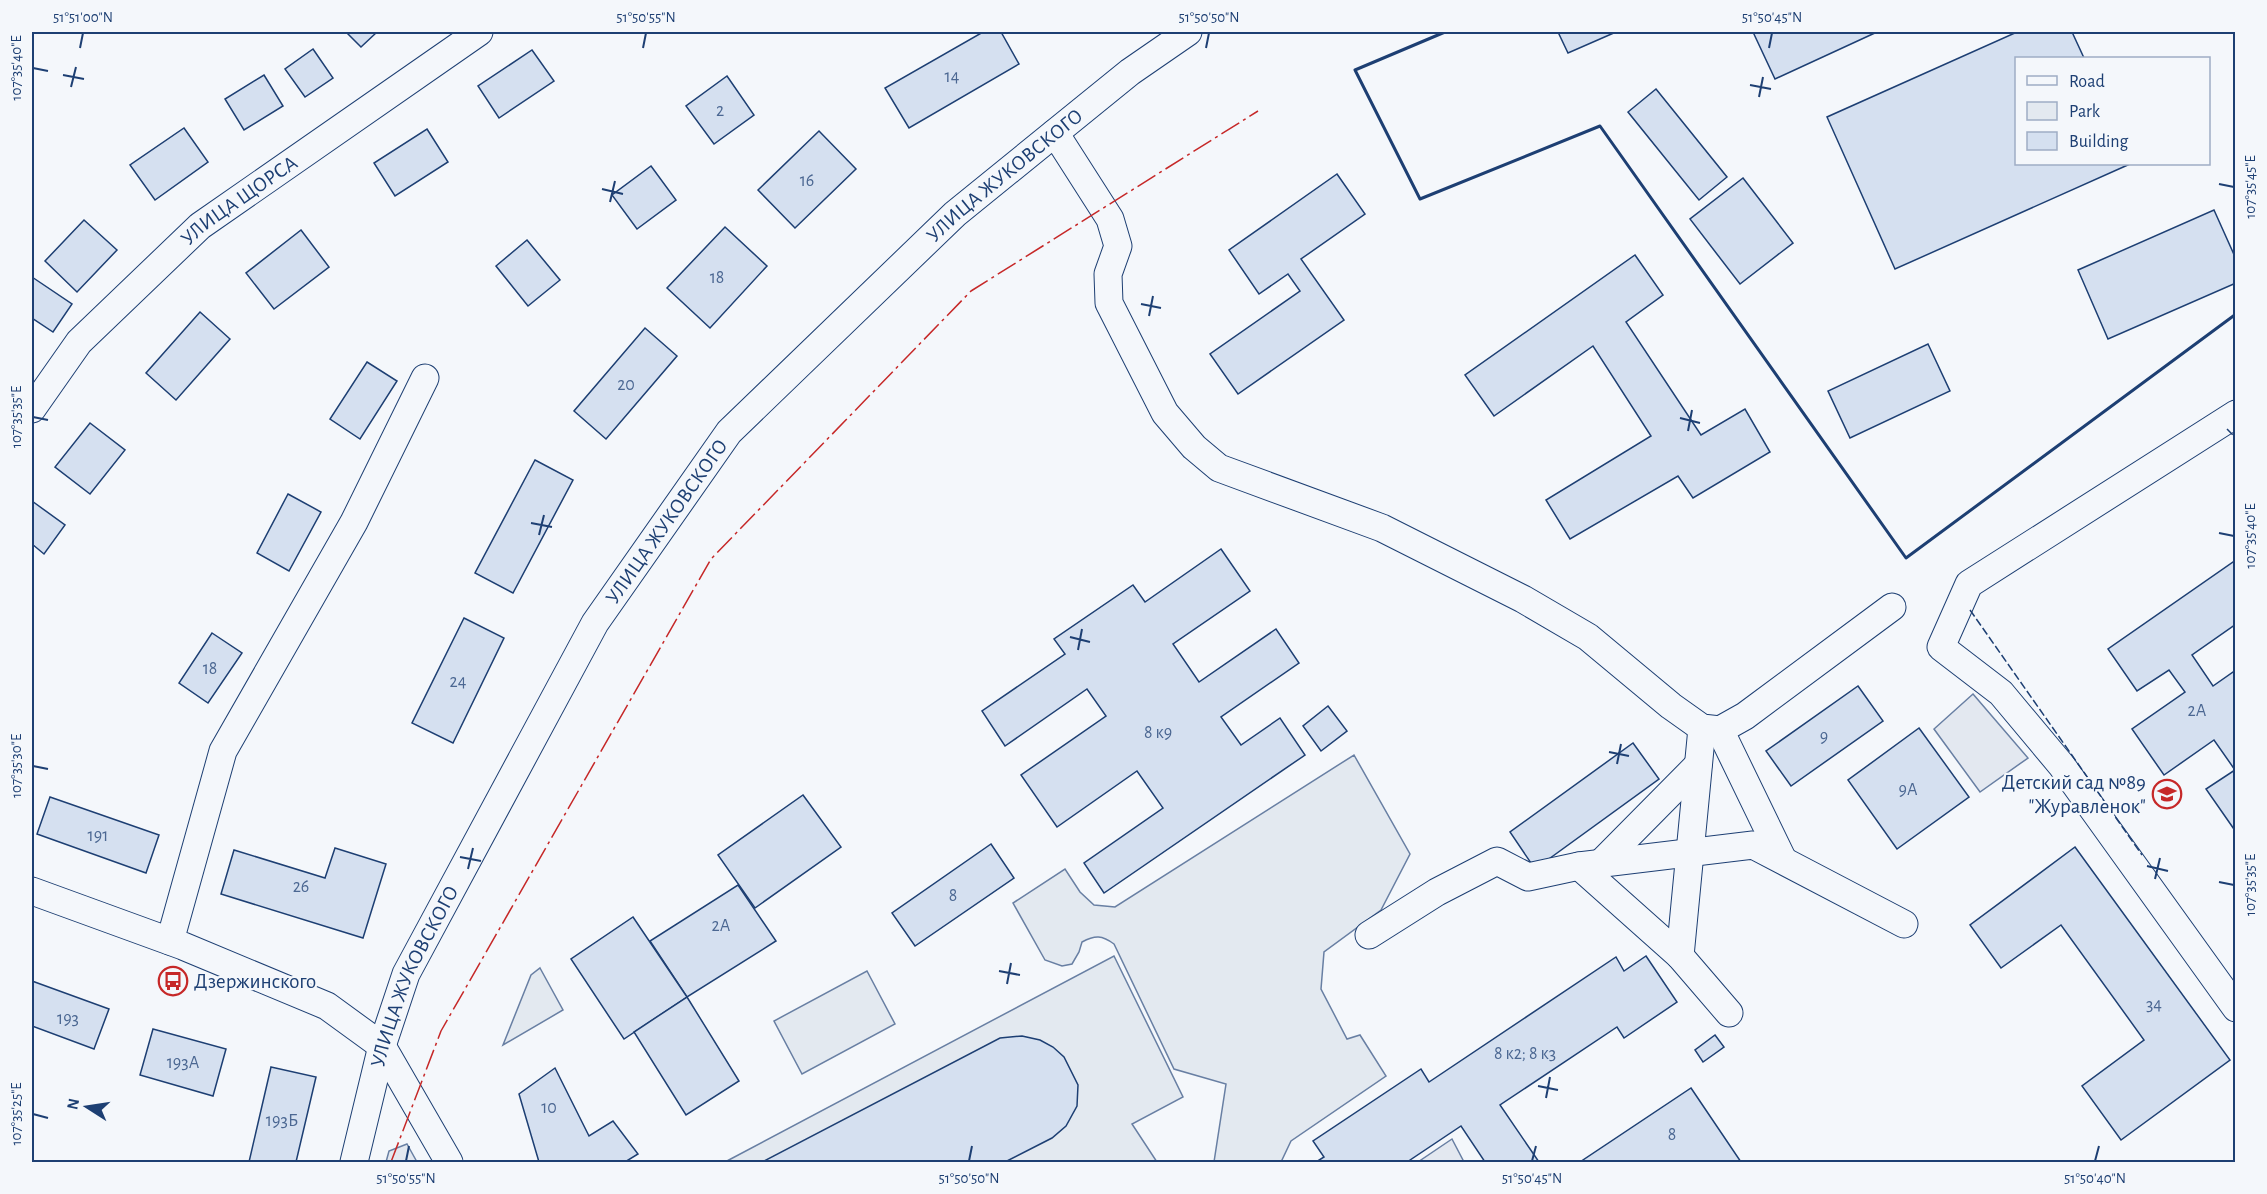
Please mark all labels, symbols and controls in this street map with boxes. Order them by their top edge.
text: 51°51'00"N [53,10,113,25]
text: 51°50'55"N [616,10,676,25]
text: 51°50'50"N [1178,10,1240,25]
text: 51°50'45"N [1742,10,1802,25]
text: 107°35'40"E [9,35,24,101]
legend [2015,57,2210,165]
house number: 14 [945,68,960,86]
text: Road [2069,73,2105,91]
house number: 2 [716,102,724,120]
text: Park [2069,103,2101,121]
street label: УЛИЦА ЖУКОВСКОГО [923,105,1087,246]
text: Building [2069,133,2129,151]
street label: УЛИЦА ЩОРСА [177,152,301,249]
text: 107°35'45"E [2243,155,2258,219]
house number: 16 [800,172,814,190]
house number: 18 [710,269,724,287]
house number: 20 [617,376,635,394]
text: 107°35'35"E [9,386,24,448]
street label: УЛИЦА ЖУКОВСКОГО [602,435,732,608]
text: 107°35'40"E [2243,503,2258,569]
house number: 18 [203,660,217,678]
house number: 24 [450,673,467,691]
house number: 2А [2188,702,2207,720]
house number: 8 к9 [1144,724,1172,742]
house number: 9 [1820,728,1828,746]
text: 107°35'30"E [9,734,24,798]
place label: Детский сад №89 "Журавленок" [2002,772,2146,817]
school or university icon: Детский сад №89 "Журавленок" [2151,778,2183,810]
house number: 9А [1898,781,1918,799]
house number: 191 [88,827,108,845]
text: 107°35'35"E [2243,854,2258,916]
house number: 26 [293,878,309,896]
street label: УЛИЦА ЖУКОВСКОГО [367,882,463,1069]
house number: 8 [949,887,957,905]
house number: 2А [712,917,731,935]
bus stop icon: Дзержинского [157,965,189,997]
place label: Дзержинского [194,971,316,992]
house number: 34 [2146,996,2162,1014]
house number: 193 [57,1010,79,1028]
house number: 8 к2; 8 к3 [1494,1045,1556,1063]
house number: 193А [167,1054,200,1072]
north arrow [57,1077,117,1137]
text: 107°35'25"E [9,1082,24,1146]
text: N [64,1097,82,1111]
house number: 10 [541,1099,557,1117]
house number: 193Б [266,1112,298,1130]
house number: 8 [1668,1126,1676,1144]
text: 51°50'55"N [376,1171,436,1186]
text: 51°50'50"N [938,1171,1000,1186]
text: 51°50'45"N [1502,1171,1562,1186]
text: 51°50'40"N [2064,1171,2126,1186]

